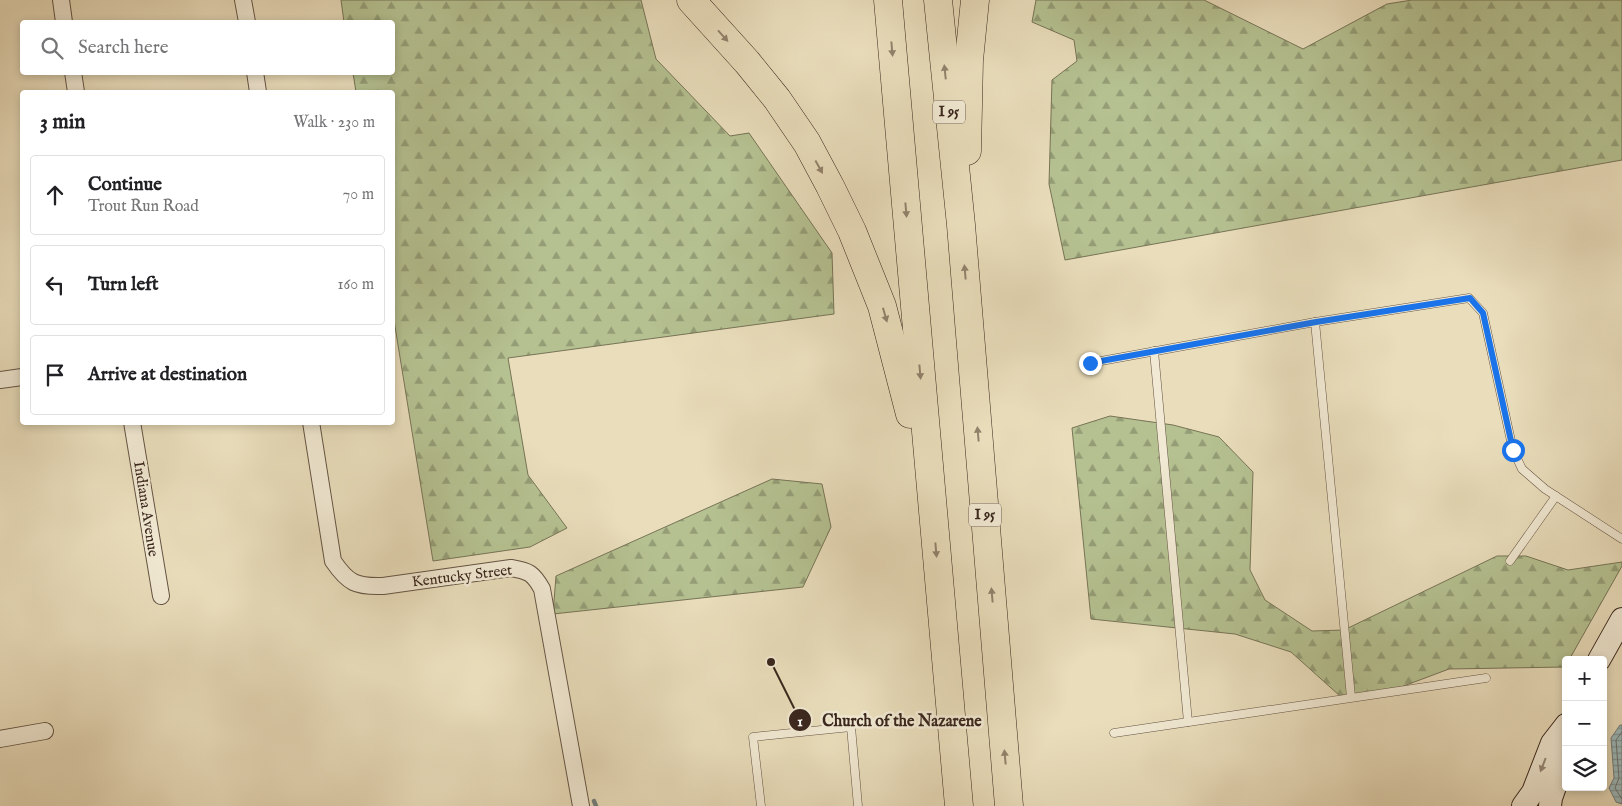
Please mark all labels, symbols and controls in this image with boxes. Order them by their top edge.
search box [20,20,395,75]
one-way arrow [718,30,729,43]
icon: search [38,34,66,62]
text: Search here [78,36,169,60]
one-way arrow [888,41,896,57]
one-way arrow [941,64,949,80]
road number: I 95 [933,100,965,124]
text: 3 min [40,109,85,136]
text: Walk · 230 m [293,113,375,133]
one-way arrow [815,160,824,173]
text: Continue [88,173,162,197]
icon: ahead [41,181,69,209]
text: 70 m [343,185,374,205]
text: Trout Run Road [88,197,199,217]
one-way arrow [902,203,910,219]
one-way arrow [961,263,969,279]
icon: left [41,271,69,299]
text: Turn left [88,273,159,297]
text: 160 m [338,275,374,295]
one-way arrow [881,307,889,323]
route end [1079,352,1102,375]
icon: arrive [41,361,69,389]
text: Arrive at destination [88,363,247,387]
one-way arrow [917,365,925,381]
one-way arrow [974,425,982,441]
route start [1502,439,1525,462]
street label: Indiana Avenue [129,460,163,558]
road number: I 95 [969,504,1001,526]
one-way arrow [932,543,940,559]
street label: Kentucky Street [411,560,513,592]
one-way arrow [988,587,996,603]
map controls [1562,656,1607,791]
button: + [1562,656,1607,701]
button: − [1562,701,1607,746]
callout: Church of the Nazarene [787,705,991,736]
text: 1 [797,712,803,731]
text: Church of the Nazarene [822,712,982,732]
button: layers [1562,746,1607,791]
one-way arrow [1001,749,1009,765]
one-way arrow [1539,758,1547,773]

